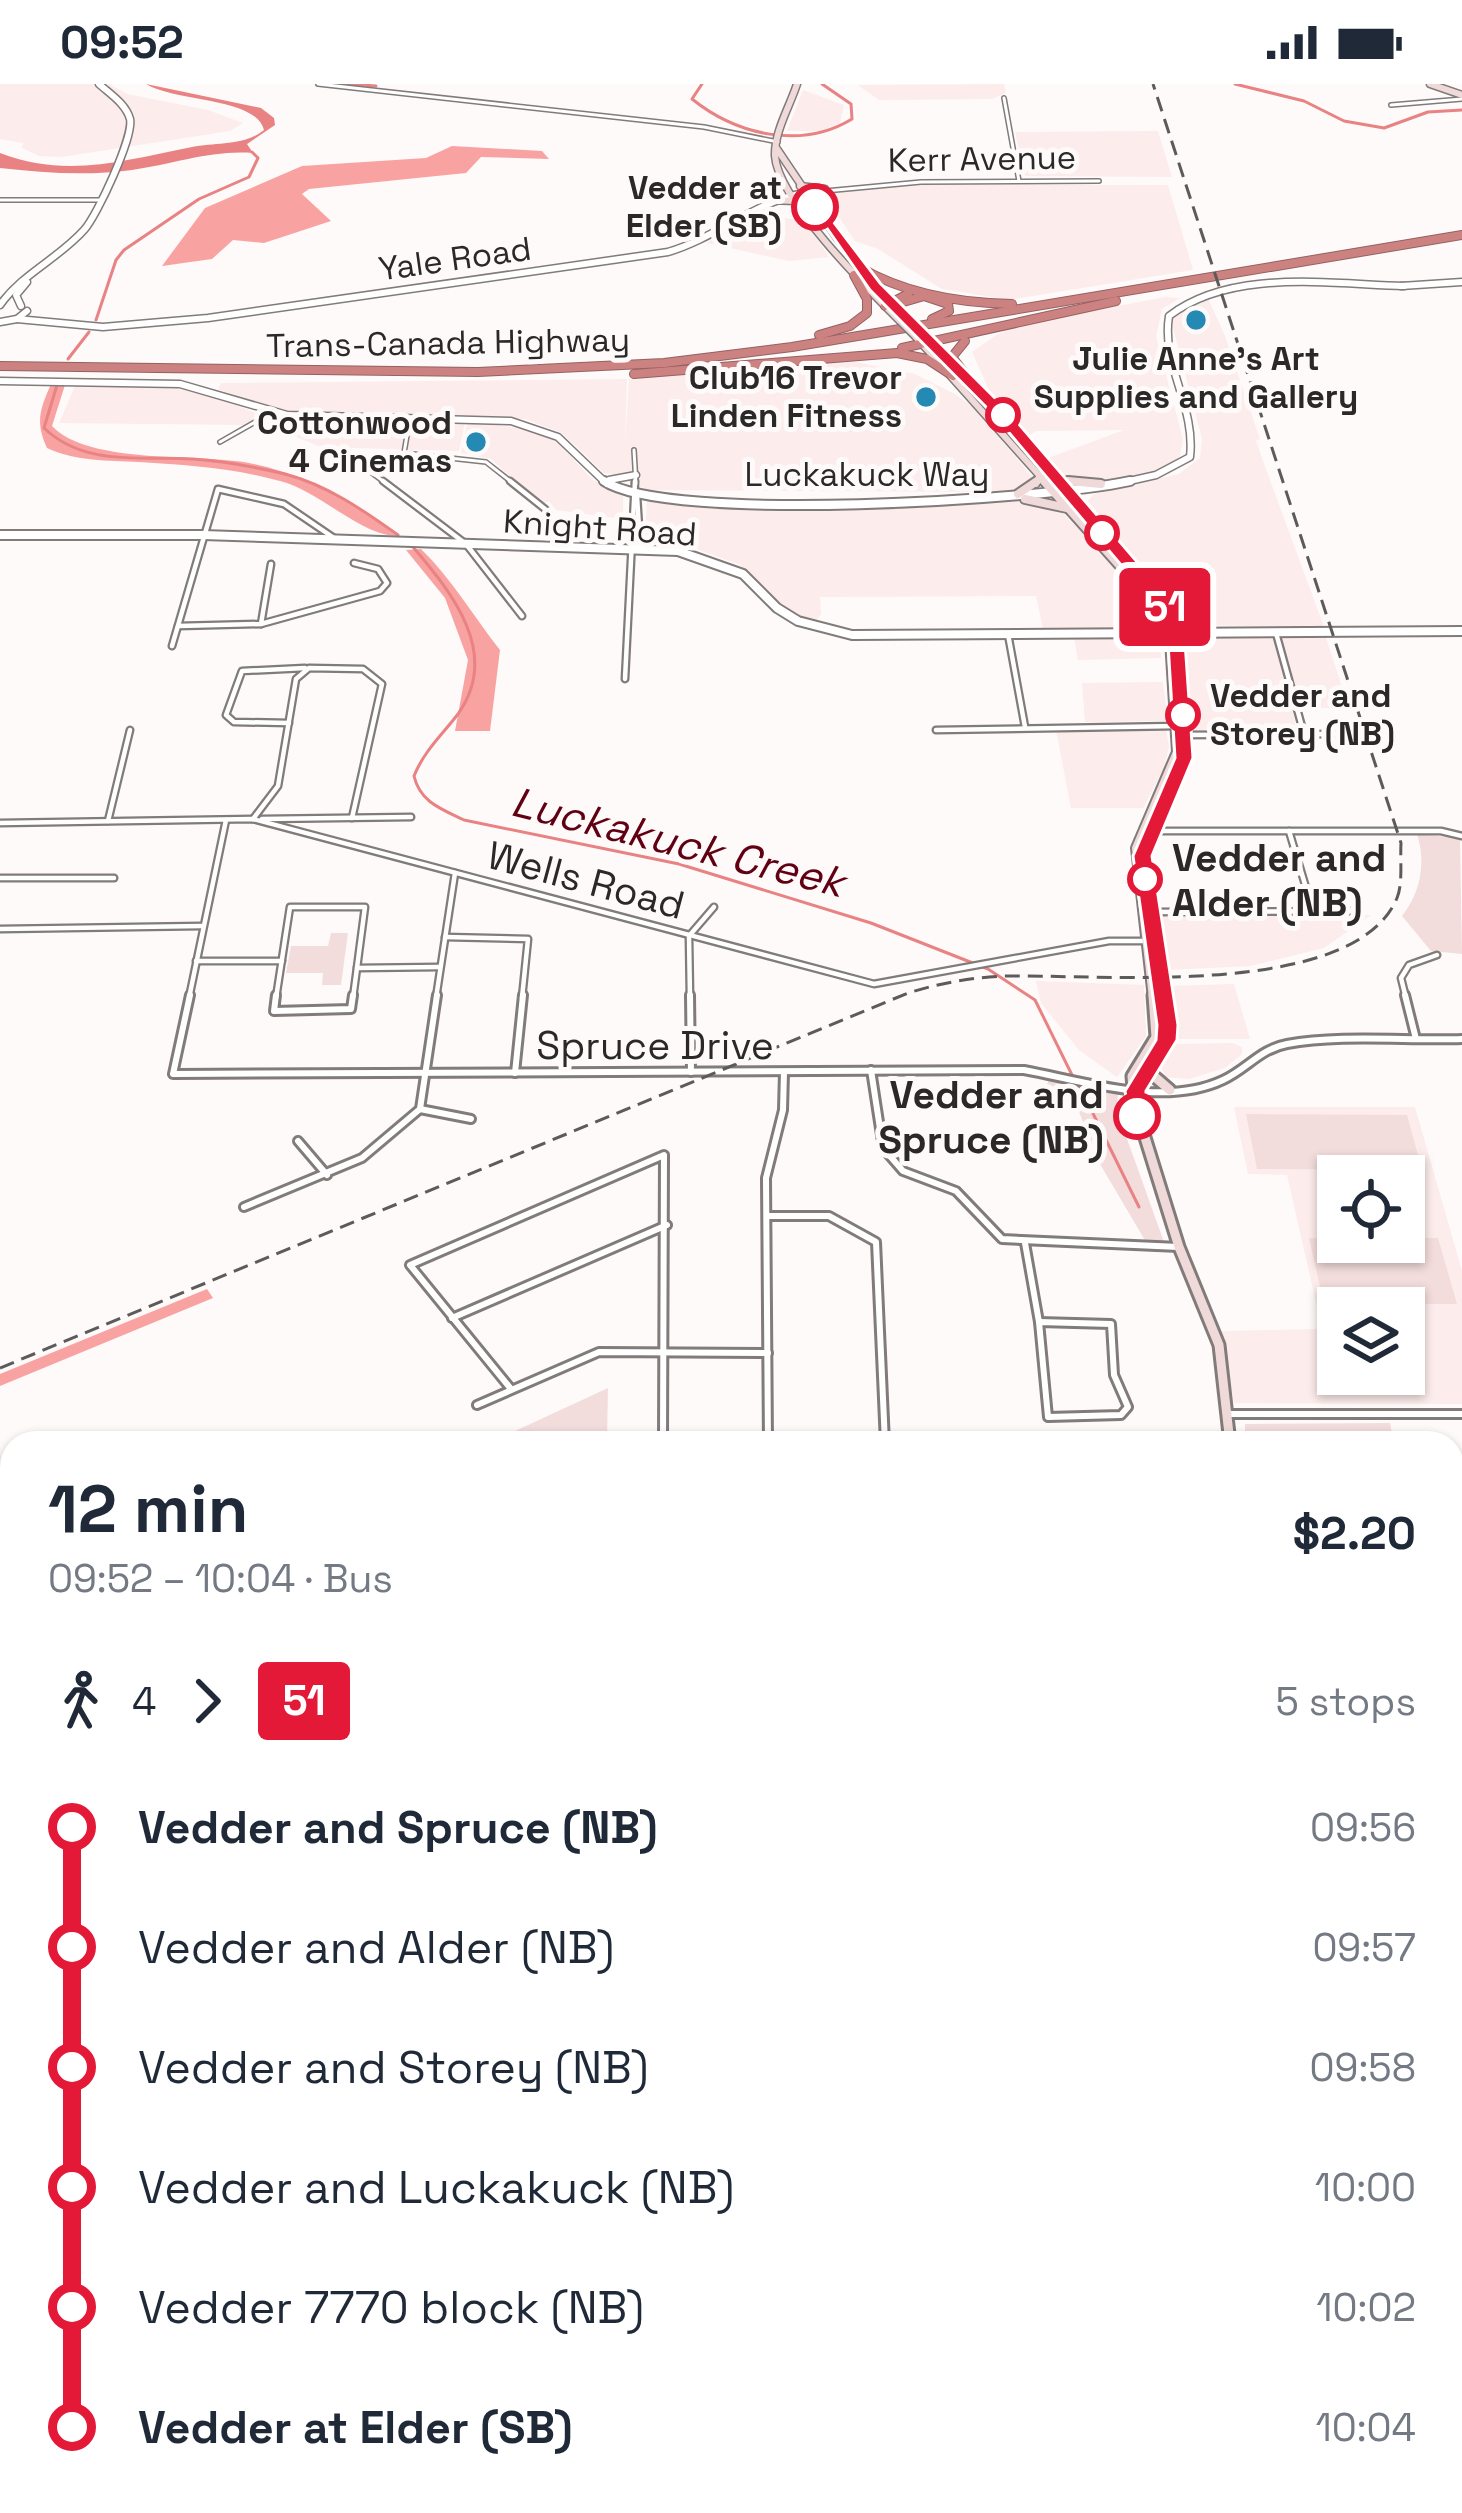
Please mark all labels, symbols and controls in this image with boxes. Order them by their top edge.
text: 09:52 [60,14,184,71]
street label: Kerr Avenue [887,136,1077,182]
place label: Vedder at Elder (SB) [626,167,782,247]
marker: Vedder at Elder (SB) [793,185,837,229]
street label: Yale Road [376,228,534,290]
marker: Julie Anne's Art Supplies and Gallery [1183,307,1209,333]
street label: Trans-Canada Highway [266,319,630,367]
place label: Julie Anne's Art Supplies and Gallery [1034,338,1358,418]
place label: Club16 Trevor Linden Fitness [671,357,902,437]
marker: Club16 Trevor Linden Fitness [913,384,939,410]
unlabelled marker [987,399,1019,431]
place label: Cottonwood 4 Cinemas [257,402,452,482]
marker: Cottonwood 4 Cinemas [463,429,489,455]
street label: Luckakuck Way [744,454,990,496]
street label: Knight Road [502,500,698,556]
unlabelled marker [1086,517,1118,549]
line badge: 51 [1111,568,1219,646]
text: 51 [1143,580,1187,633]
place label: Vedder and Storey (NB) [1210,675,1395,755]
marker: Vedder and Storey (NB) [1167,699,1199,731]
water label: Luckakuck Creek [506,775,854,910]
street label: Wells Road [482,830,690,930]
place label: Vedder and Alder (NB) [1172,833,1387,927]
marker: Vedder and Alder (NB) [1129,863,1161,895]
street label: Spruce Drive [536,1021,774,1070]
place label: Vedder and Spruce (NB) [878,1070,1104,1164]
marker: Vedder and Spruce (NB) [1115,1094,1159,1138]
map controls [1317,1155,1425,1395]
button: locate [1317,1155,1425,1263]
button: layers [1317,1287,1425,1395]
text: 12 min [48,1467,248,1551]
text: $2.20 [1293,1505,1416,1562]
text: 09:52 – 10:04 · Bus [48,1554,393,1603]
icon: walk [48,1668,114,1734]
icon: forward [174,1668,240,1734]
text: 51 [282,1674,326,1727]
text: 4 [132,1677,156,1726]
text: 5 stops [1275,1677,1416,1726]
text: Vedder and Spruce (NB) [138,1799,658,1856]
text: 09:56 [1310,1803,1416,1852]
text: Vedder and Alder (NB) [138,1919,614,1976]
text: 09:57 [1312,1923,1416,1972]
text: Vedder and Storey (NB) [138,2039,649,2096]
text: 09:58 [1310,2043,1416,2092]
text: Vedder and Luckakuck (NB) [138,2159,734,2216]
text: 10:00 [1315,2163,1416,2212]
text: Vedder 7770 block (NB) [138,2279,644,2336]
text: 10:02 [1316,2283,1416,2332]
text: Vedder at Elder (SB) [138,2399,572,2456]
text: 10:04 [1315,2403,1416,2452]

